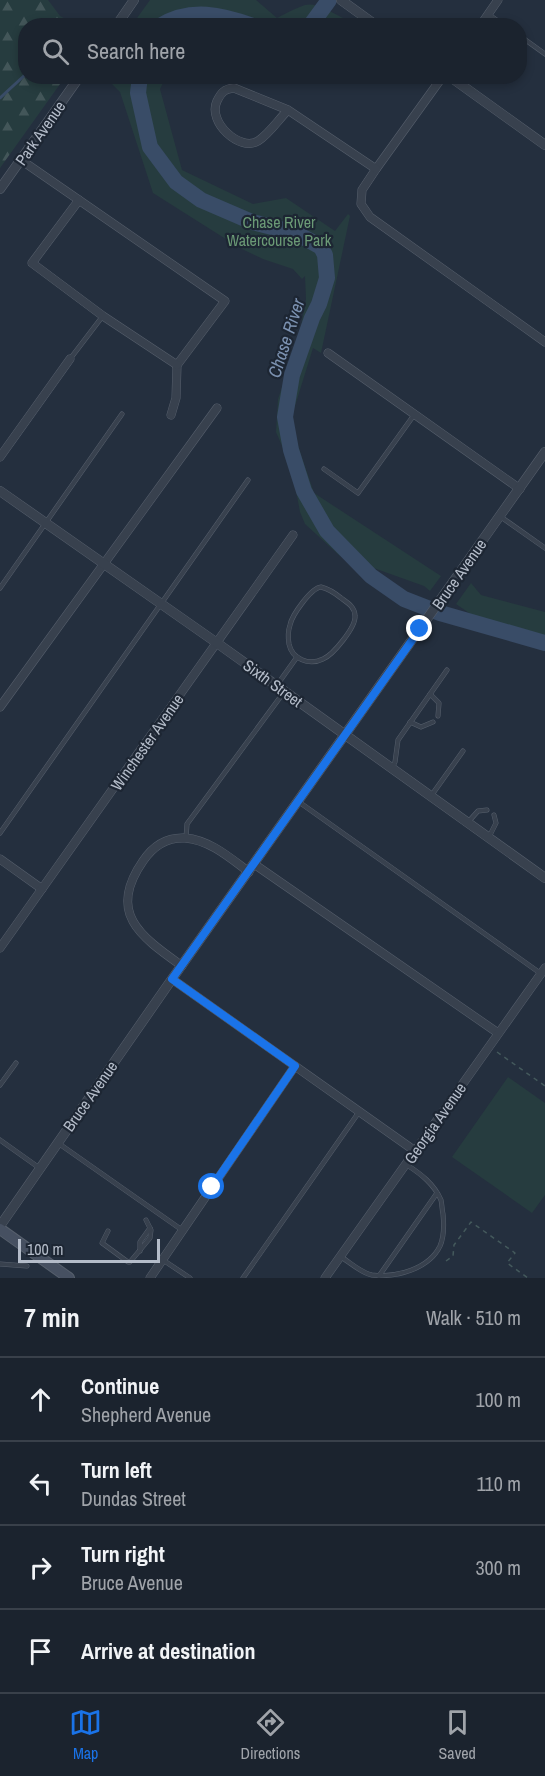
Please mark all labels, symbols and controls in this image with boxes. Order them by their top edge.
search box [18,18,527,84]
icon: search [39,35,72,68]
text: Search here [87,36,185,66]
street label: Park Avenue [10,96,70,170]
park label: Chase River Watercourse Park [227,211,332,251]
water label: Chase River [261,294,311,381]
street label: Bruce Avenue [427,534,491,614]
route end [406,615,432,641]
street label: Sixth Street [239,654,307,712]
street label: Winchester Avenue [105,689,189,795]
street label: Bruce Avenue [58,1056,122,1136]
street label: Georgia Avenue [399,1078,471,1168]
route start [198,1173,224,1199]
scale bar [18,1236,160,1264]
text: 100 m [27,1238,63,1260]
text: 7 min [24,1300,80,1335]
text: Walk · 510 m [426,1304,521,1331]
text: Continue [81,1371,159,1401]
icon: ahead [24,1383,57,1416]
text: 100 m [475,1386,521,1413]
text: Shepherd Avenue [81,1401,211,1428]
text: Turn left [81,1455,152,1485]
icon: left [24,1467,57,1500]
text: 110 m [477,1470,521,1497]
text: Dundas Street [81,1485,186,1512]
text: Turn right [81,1539,165,1569]
icon: right [24,1551,57,1584]
text: 300 m [475,1554,521,1581]
text: Bruce Avenue [81,1569,183,1596]
icon: arrive [24,1635,57,1668]
text: Arrive at destination [81,1636,255,1666]
tab: Map [69,1706,102,1764]
tab: Directions [240,1706,300,1764]
tab: Saved [439,1706,476,1764]

